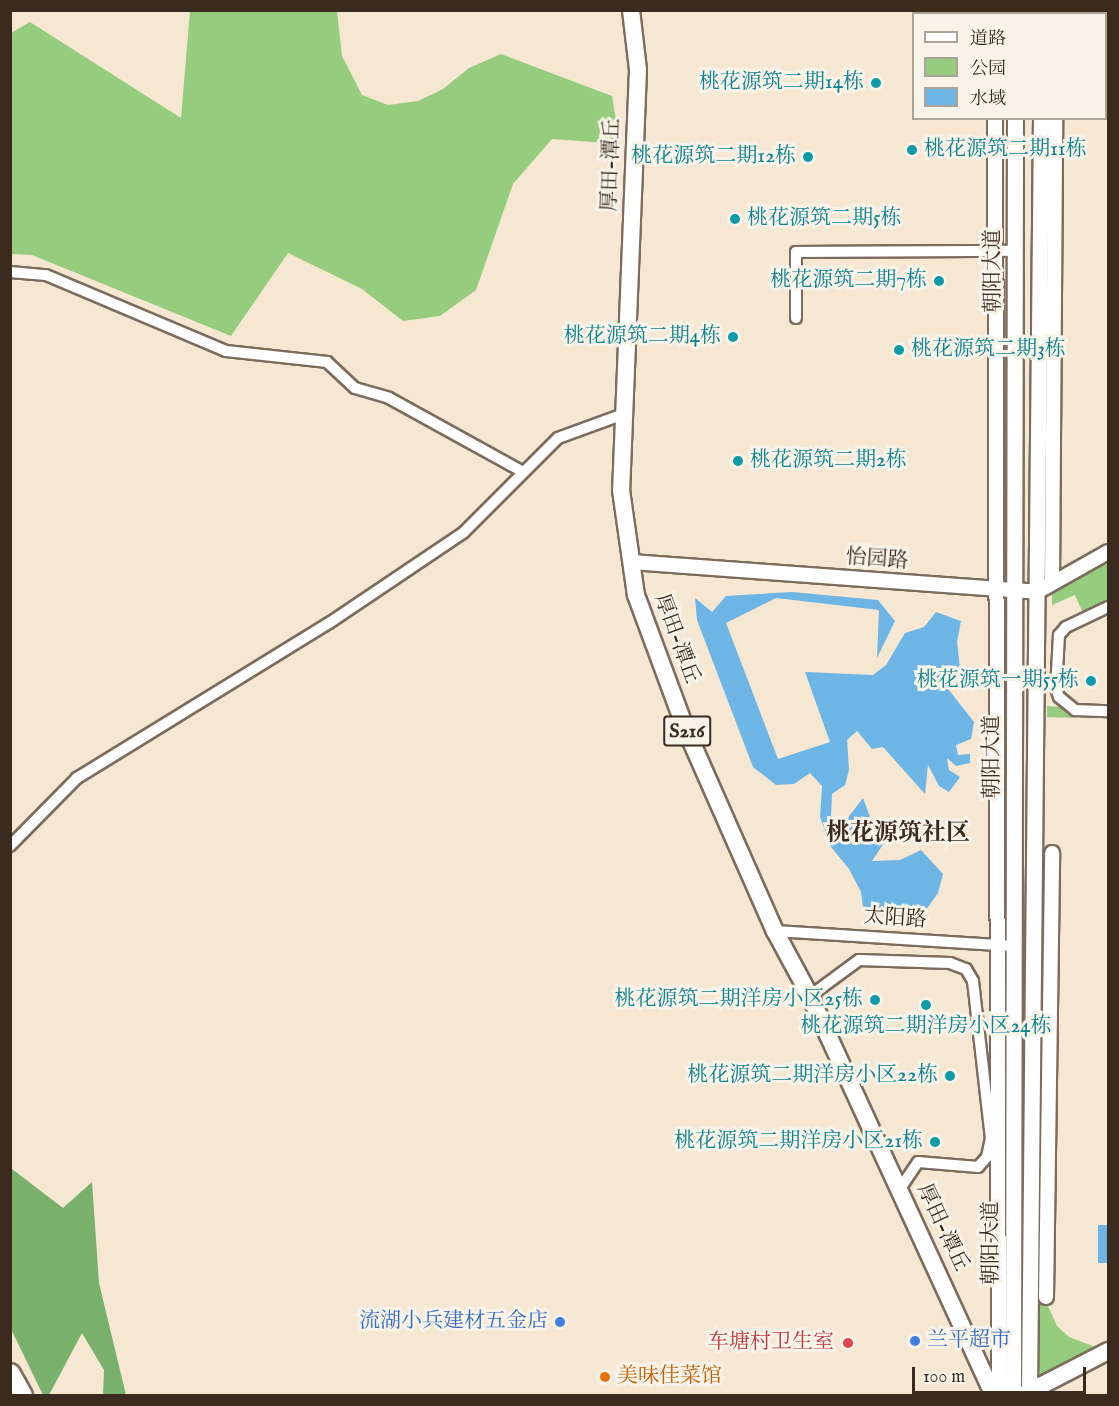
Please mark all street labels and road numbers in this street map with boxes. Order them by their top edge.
street label: 厚田-潭丘 [598,118,626,212]
street label: 朝阳大道 [981,229,1007,313]
street label: 怡园路 [845,545,909,575]
street label: 厚田-潭丘 [648,591,704,687]
road number: S216 [663,714,711,748]
street label: 朝阳大道 [980,715,1006,799]
street label: 太阳路 [863,904,927,934]
street label: 厚田-潭丘 [911,1180,973,1276]
street label: 朝阳大道 [979,1201,1005,1285]

